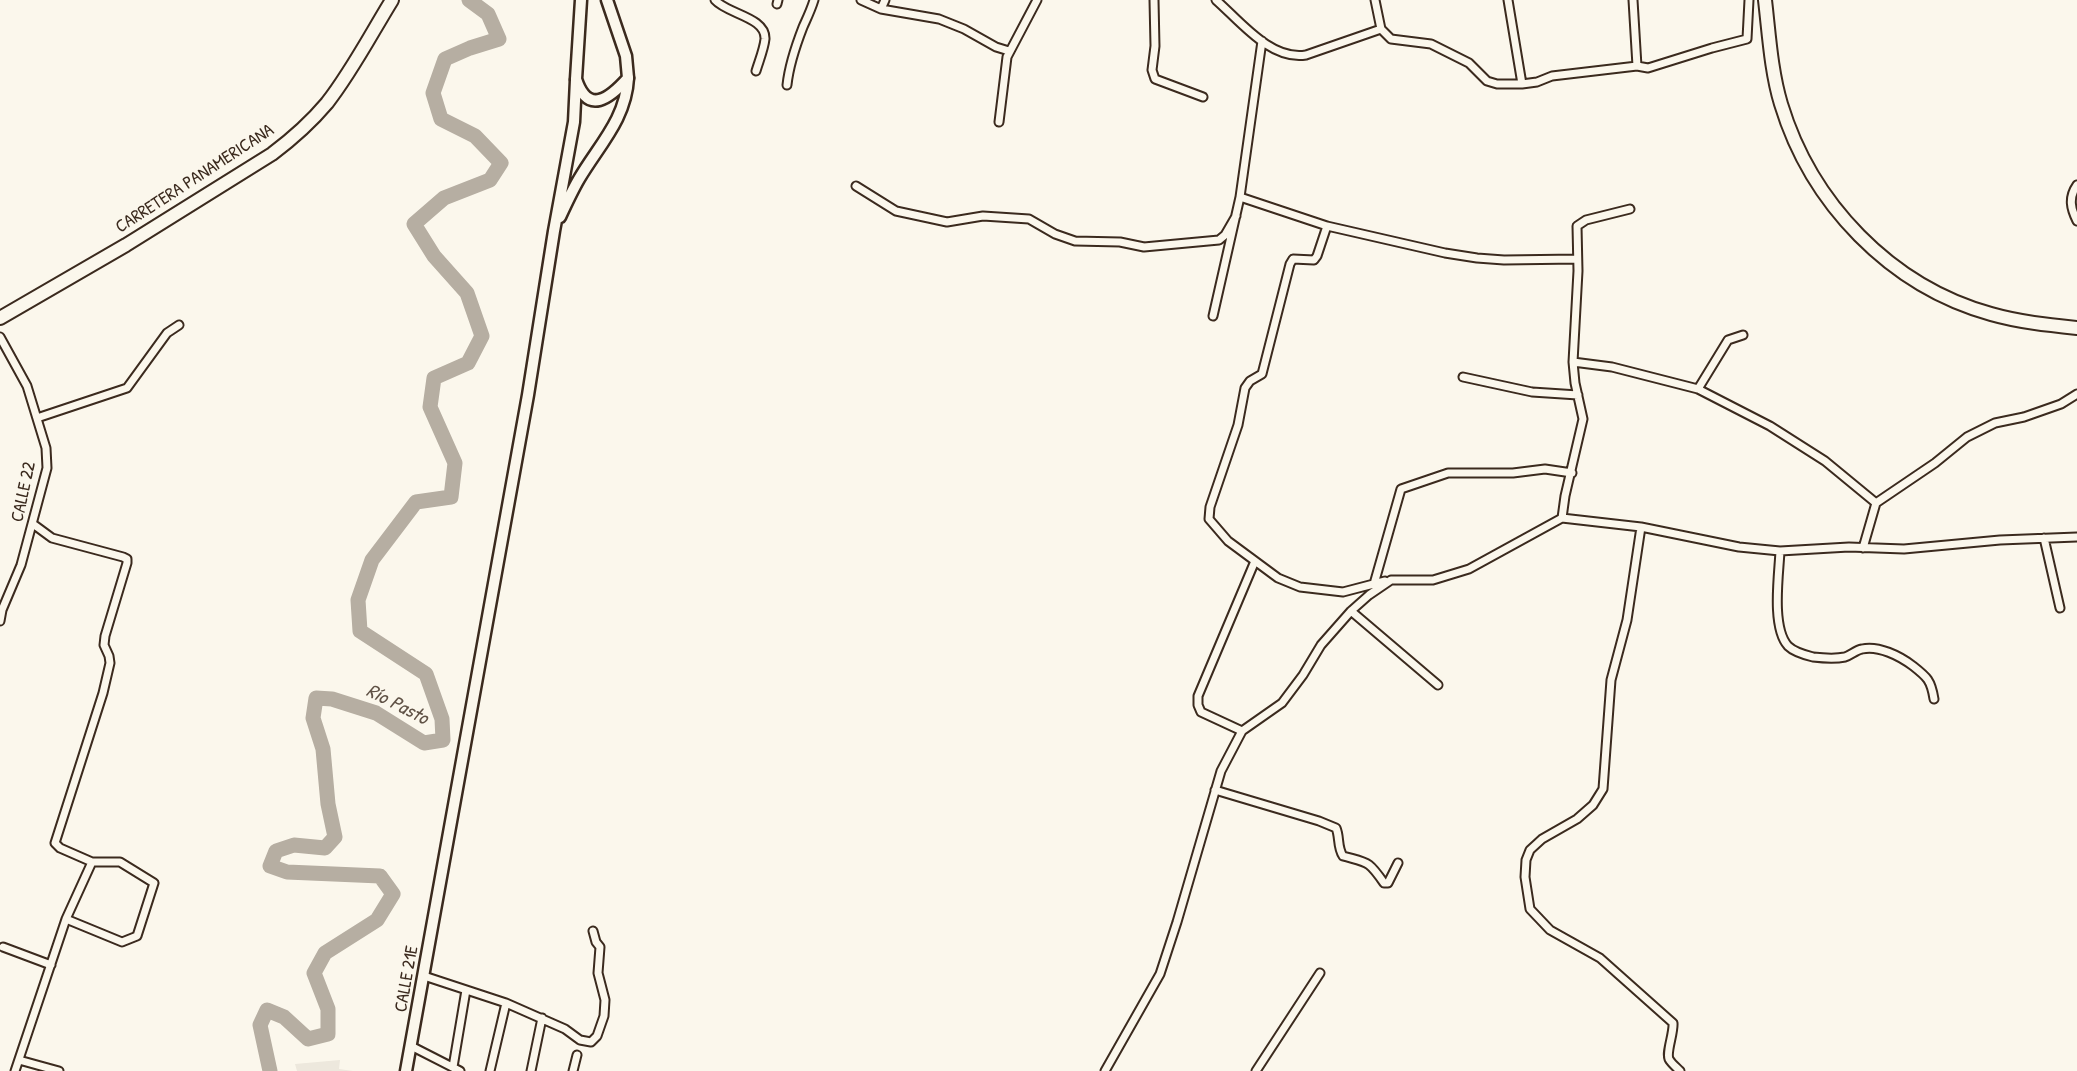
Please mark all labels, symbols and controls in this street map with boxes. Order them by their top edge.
street label: CARRETERA PANAMERICANA [112,120,278,238]
street label: CALLE 22 [7,460,41,524]
water label: Río Pasto [362,679,432,731]
street label: CALLE 21E [391,944,423,1014]

